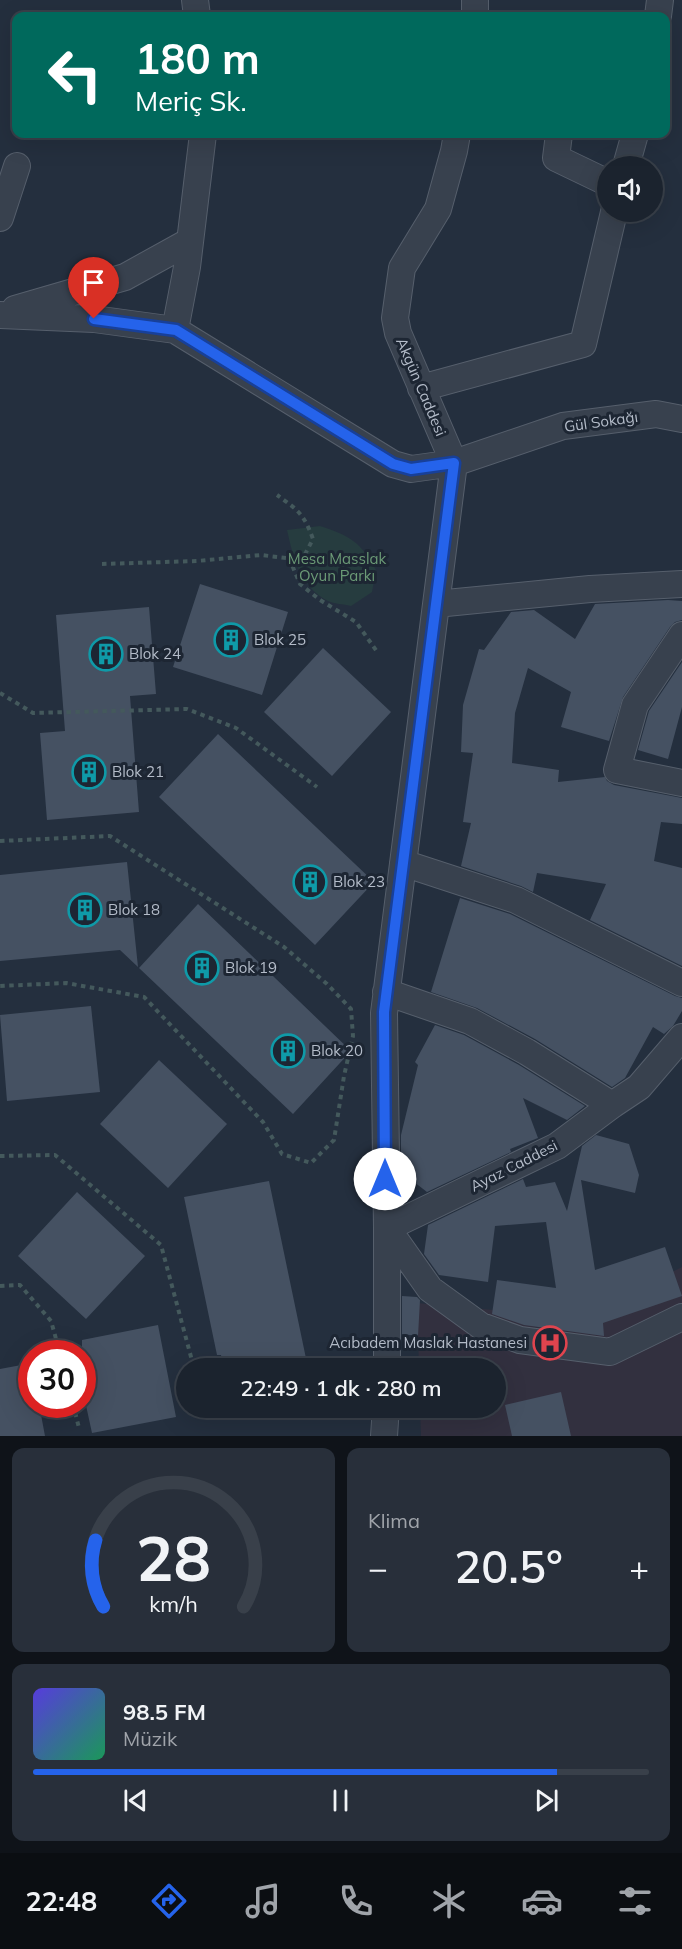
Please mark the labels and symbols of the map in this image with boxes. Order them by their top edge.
pin [68,257,119,319]
street label: Akgün Caddesi [392,335,451,439]
street label: Gül Sokağı [563,407,639,436]
park label: Mesa Masslak Oyun Parkı [288,549,386,585]
building icon: Blok 25 [213,622,249,658]
place label: Blok 25 [254,630,306,649]
building icon: Blok 24 [88,636,124,672]
place label: Blok 24 [129,644,181,663]
building icon: Blok 21 [71,754,107,790]
place label: Blok 21 [112,762,164,781]
building icon: Blok 23 [292,864,328,900]
place label: Blok 23 [333,872,385,891]
building icon: Blok 18 [67,892,103,928]
place label: Blok 18 [108,900,160,919]
building icon: Blok 19 [184,950,220,986]
place label: Blok 19 [225,958,277,977]
building icon: Blok 20 [270,1033,306,1069]
place label: Blok 20 [311,1041,363,1060]
street label: Ayaz Caddesi [467,1135,561,1196]
position arrow [353,1147,417,1211]
hospital icon: Acıbadem Maslak Hastanesi [532,1325,568,1361]
place label: Acıbadem Maslak Hastanesi [329,1333,527,1352]
speed limit sign: 30 [18,1340,96,1418]

